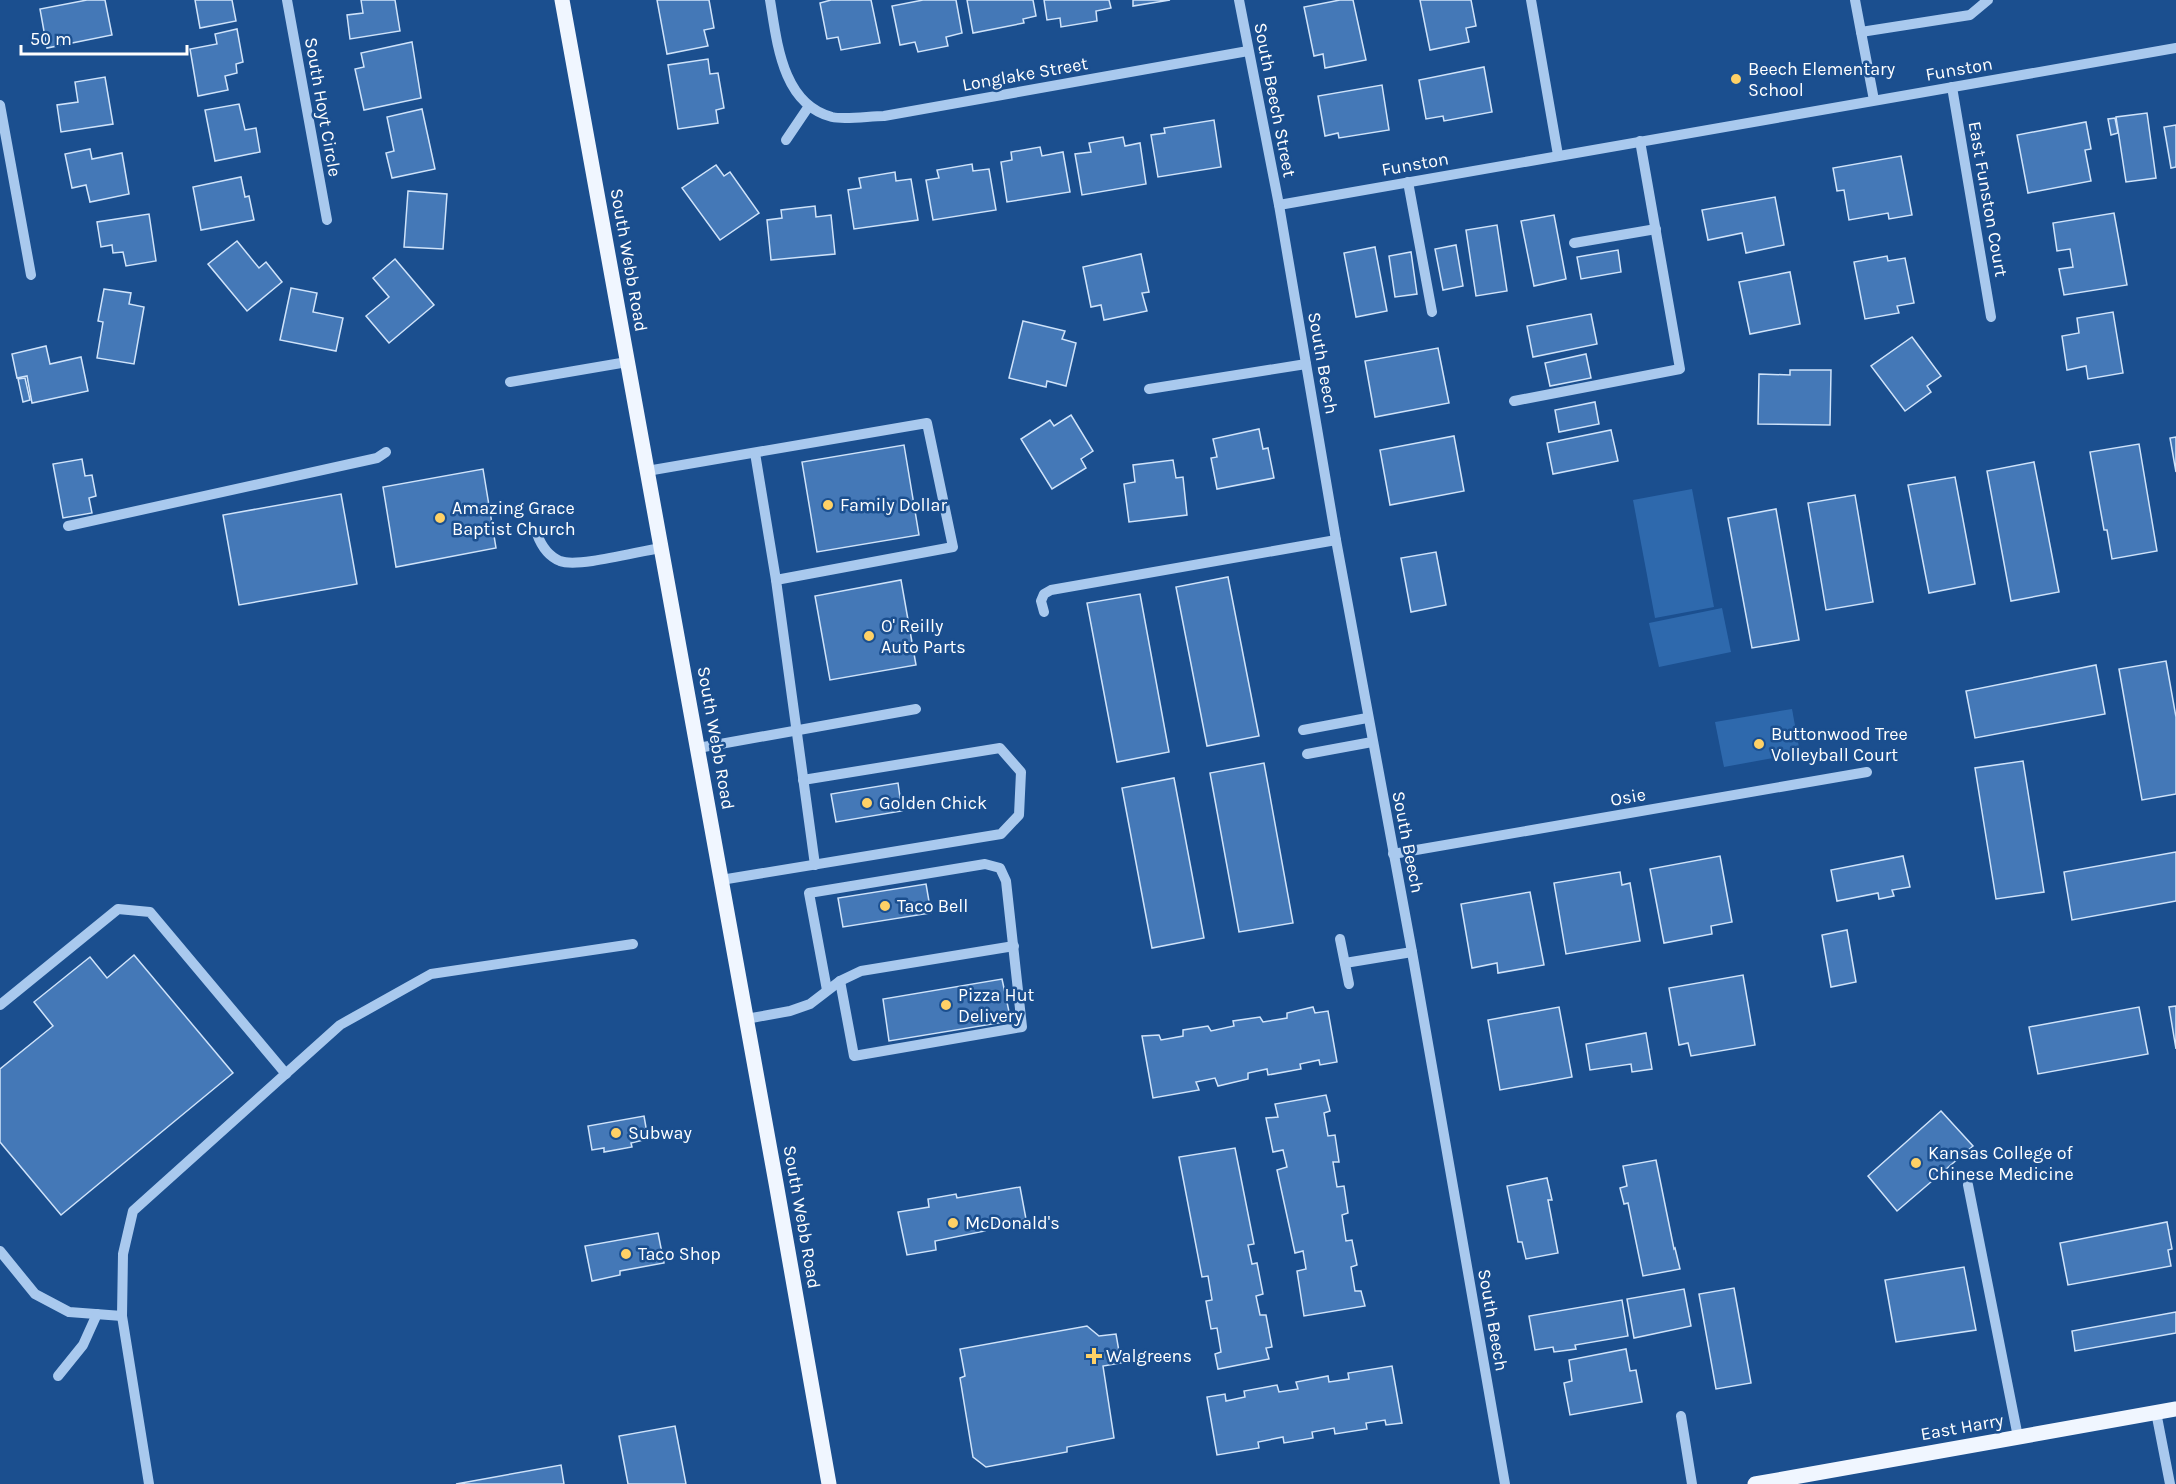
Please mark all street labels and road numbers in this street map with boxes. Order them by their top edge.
street label: South Beech Street [1249,21,1301,179]
street label: South Hoyt Circle [300,36,346,178]
street label: Longlake Street [960,52,1090,96]
street label: Funston [1924,52,1994,86]
street label: East Funston Court [1963,120,2013,279]
street label: Funston [1380,147,1450,181]
street label: South Webb Road [606,187,652,333]
street label: South Beech [1303,310,1343,416]
street label: South Webb Road [693,665,739,811]
street label: Osie [1609,783,1647,811]
street label: South Beech [1387,789,1429,895]
street label: South Webb Road [779,1144,825,1290]
street label: South Beech [1473,1267,1513,1373]
street label: East Harry [1919,1409,2006,1445]

